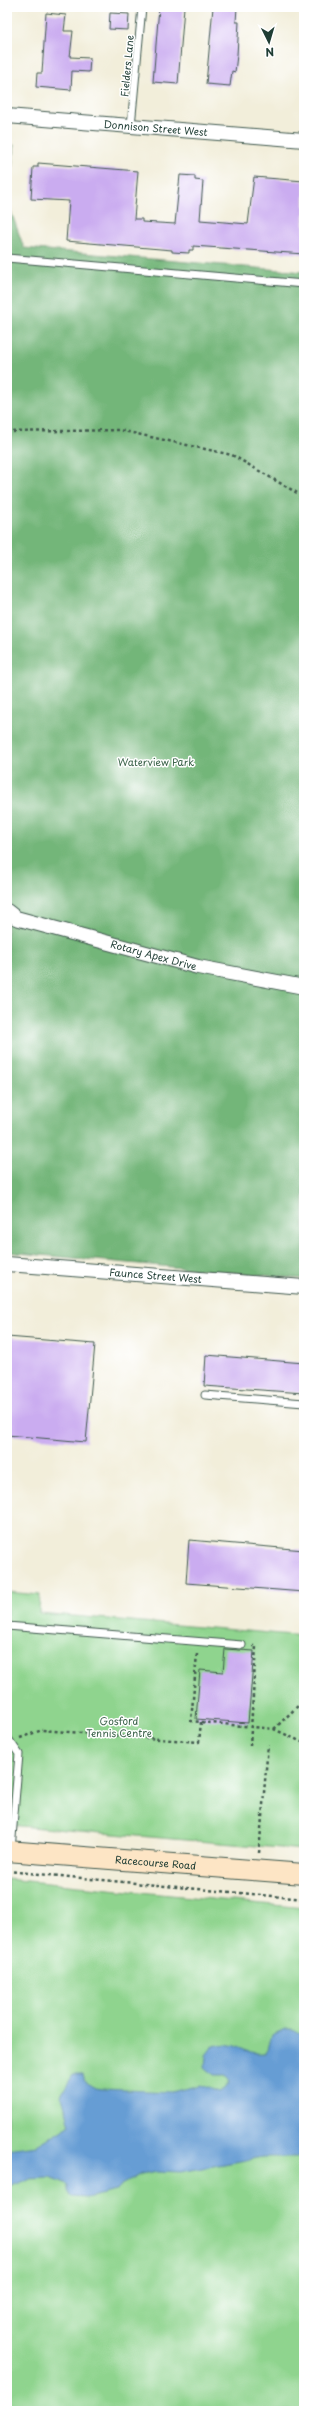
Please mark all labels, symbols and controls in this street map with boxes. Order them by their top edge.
north arrow [249,22,289,62]
street label: Fielders Lane [116,34,137,97]
text: N [265,44,275,61]
street label: Donnison Street West [103,116,208,139]
park label: Waterview Park [118,754,194,769]
street label: Rotary Apex Drive [109,936,199,974]
street label: Faunce Street West [109,1264,202,1286]
park label: Gosford Tennis Centre [86,1713,152,1740]
street label: Racecourse Road [114,1851,197,1873]

